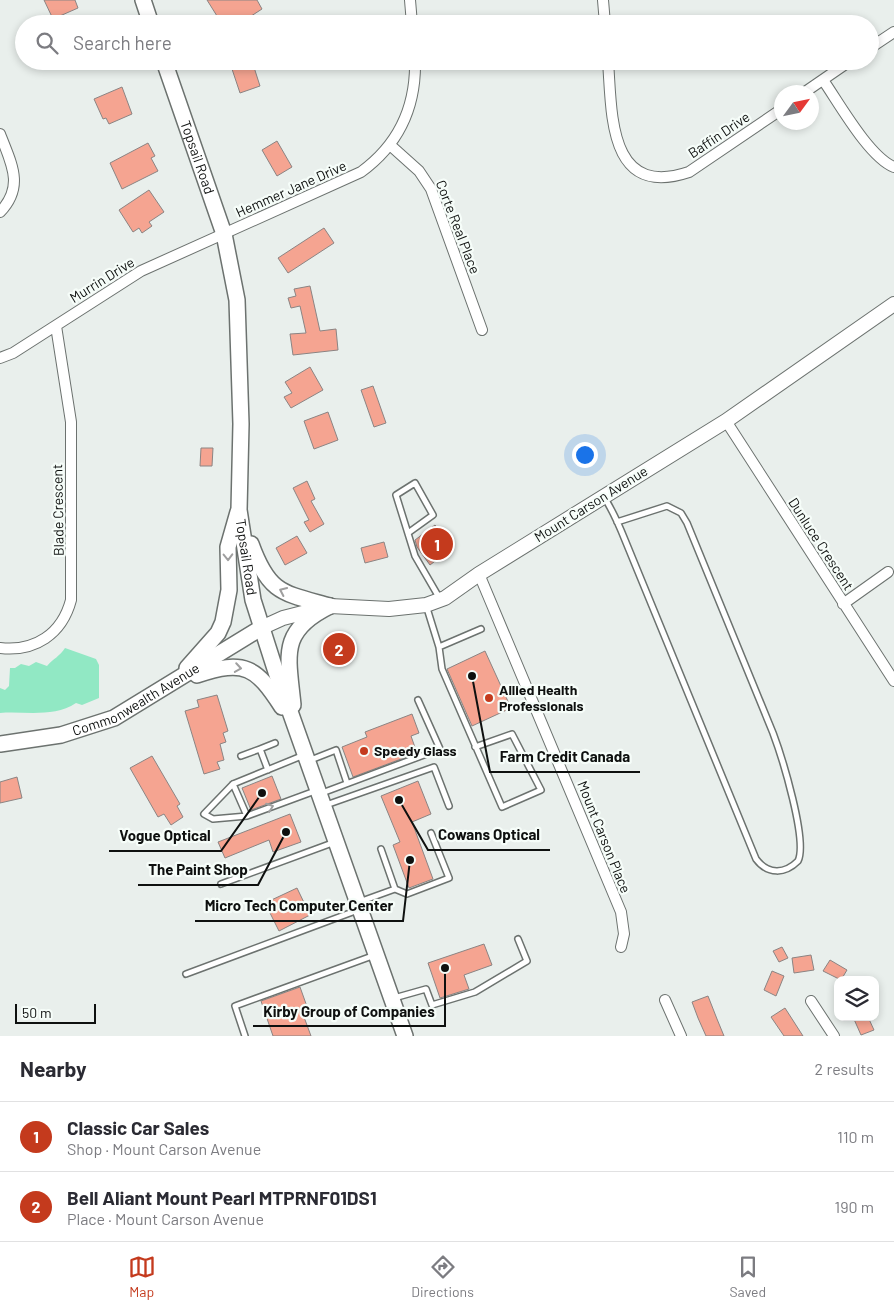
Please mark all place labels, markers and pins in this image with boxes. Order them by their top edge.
pin: 1 [421,525,453,563]
pin: 2 [323,630,355,668]
place label: Allied Health Professionals [499,681,584,714]
marker: Allied Health Professionals [483,692,495,704]
place label: Speedy Glass [374,742,457,759]
callout: Farm Credit Canada [490,742,640,772]
marker: Speedy Glass [358,745,370,757]
callout: Cowans Optical [428,820,550,850]
callout: Vogue Optical [109,821,221,851]
callout: The Paint Shop [138,855,258,885]
callout: Micro Tech Computer Center [195,891,403,921]
callout: Kirby Group of Companies [253,996,445,1026]

